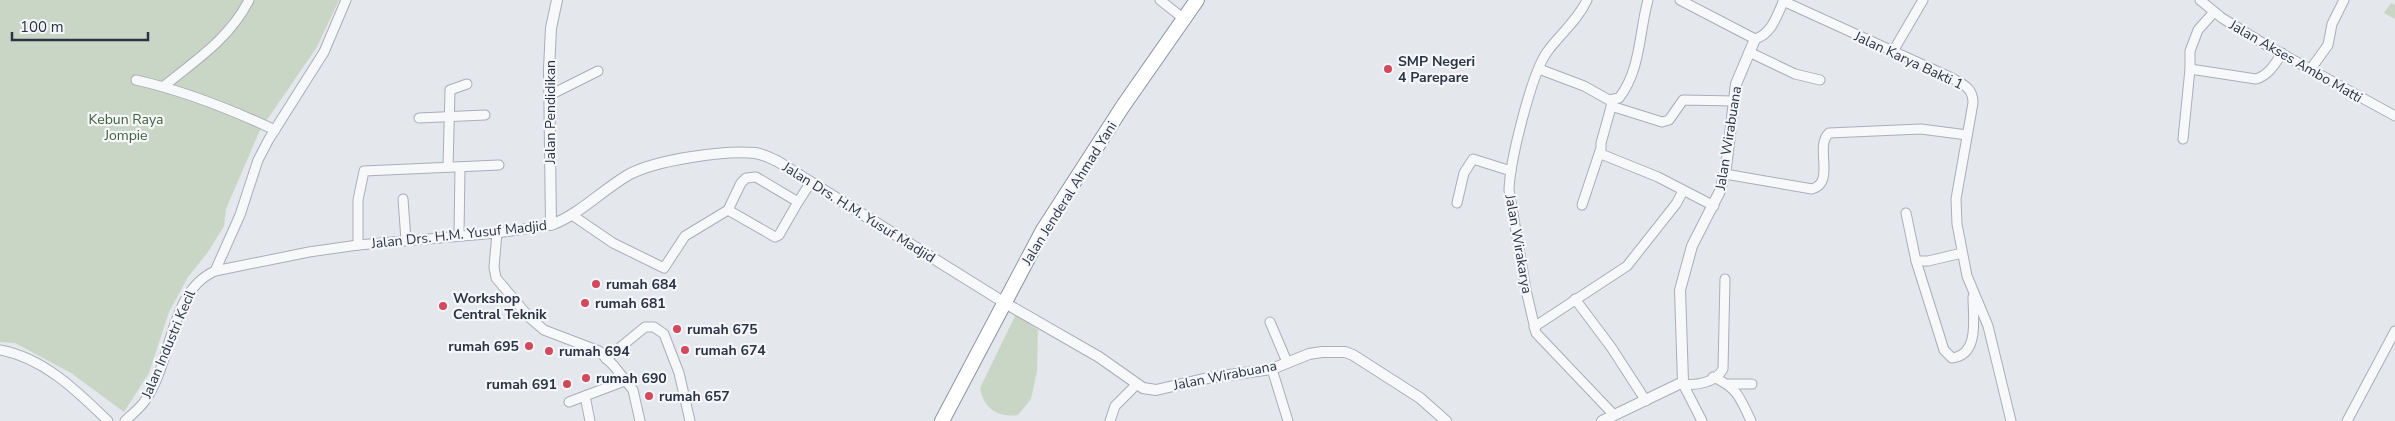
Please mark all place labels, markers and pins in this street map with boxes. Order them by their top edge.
place label: SMP Negeri 4 Parepare [1398,52,1475,87]
marker: SMP Negeri 4 Parepare [1382,63,1394,75]
place label: rumah 684 [606,275,677,294]
marker: rumah 684 [590,278,602,290]
place label: Workshop Central Teknik [453,289,547,324]
place label: rumah 681 [595,294,666,313]
marker: rumah 681 [579,297,591,309]
marker: Workshop Central Teknik [437,300,449,312]
place label: rumah 675 [687,320,758,339]
marker: rumah 675 [671,323,683,335]
place label: rumah 695 [448,337,519,356]
marker: rumah 695 [523,340,535,352]
place label: rumah 674 [695,341,766,360]
place label: rumah 694 [559,342,630,361]
marker: rumah 674 [679,344,691,356]
marker: rumah 694 [543,345,555,357]
place label: rumah 690 [596,369,667,388]
marker: rumah 690 [580,372,592,384]
place label: rumah 691 [486,375,557,394]
marker: rumah 691 [561,378,573,390]
place label: rumah 657 [659,387,730,406]
marker: rumah 657 [643,390,655,402]

